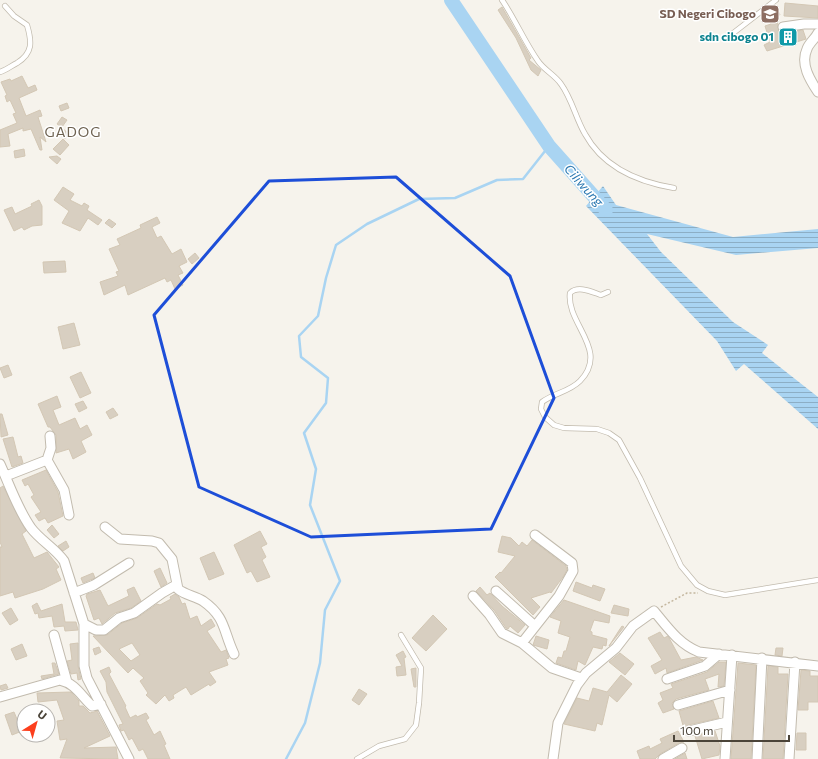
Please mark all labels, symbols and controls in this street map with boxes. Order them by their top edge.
school or university icon: SD Negeri Cibogo [759,3,781,25]
place label: SD Negeri Cibogo [660,6,756,20]
building icon: sdn cibogo 01 [777,26,799,48]
place label: sdn cibogo 01 [699,29,774,43]
district label: GADOG [45,123,101,140]
water label: Ciliwung [561,161,608,210]
north arrow [16,703,56,743]
text: U [35,707,49,722]
scale bar [674,717,789,743]
text: 100 m [680,723,714,737]

